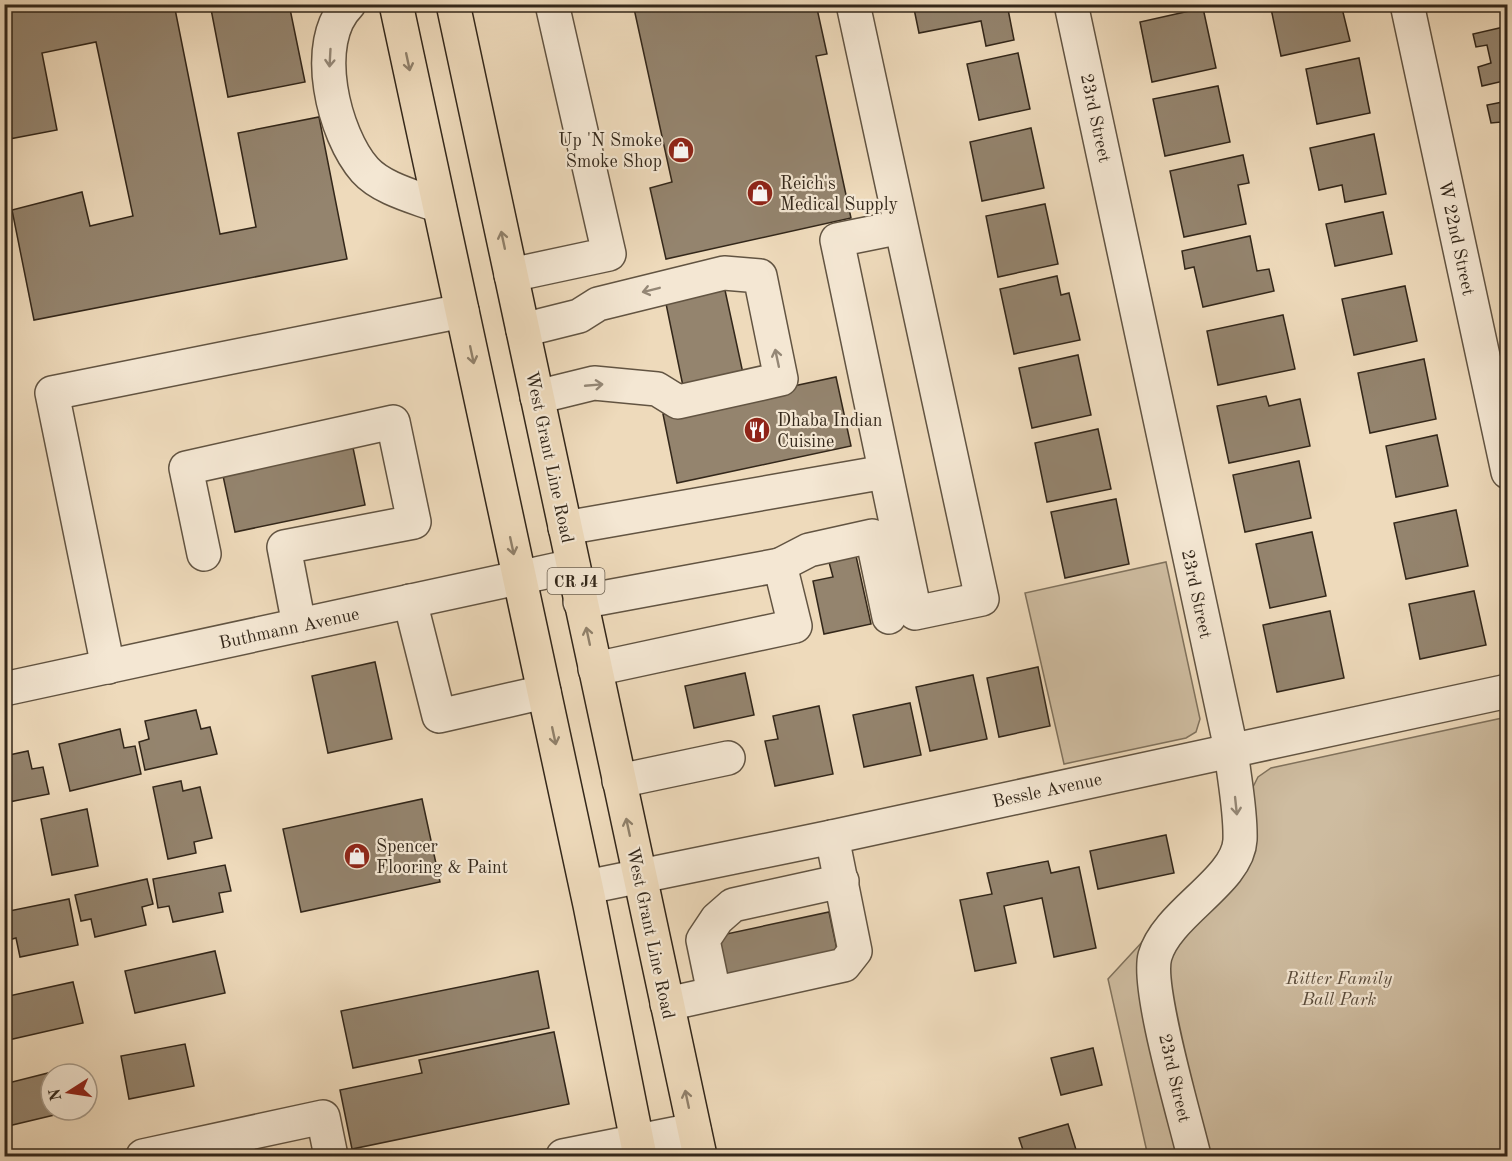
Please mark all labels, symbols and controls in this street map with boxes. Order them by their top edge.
one-way arrow [324,48,335,68]
one-way arrow [403,52,415,71]
street label: 23rd Street [1077,72,1113,164]
place label: Up 'N Smoke Smoke Shop [558,132,662,171]
shop icon: Up 'N Smoke Smoke Shop [666,135,696,165]
place label: Reich's Medical Supply [780,175,899,214]
shop icon: Reich's Medical Supply [745,178,775,208]
street label: W 22nd Street [1435,179,1477,297]
one-way arrow [497,231,509,250]
one-way arrow [642,285,661,297]
one-way arrow [466,345,478,364]
one-way arrow [771,349,782,369]
street label: West Grant Line Road [522,370,576,545]
one-way arrow [583,379,603,390]
place label: Dhaba Indian Cuisine [777,412,883,451]
restaurant icon: Dhaba Indian Cuisine [742,415,772,445]
one-way arrow [507,536,519,555]
street label: 23rd Street [1178,548,1214,640]
road number: CR J4 [548,568,604,594]
street label: Buthmann Avenue [217,605,361,653]
one-way arrow [581,627,593,646]
one-way arrow [549,726,560,745]
street label: Bessle Avenue [991,771,1104,811]
one-way arrow [1231,795,1242,815]
one-way arrow [622,817,633,837]
place label: Spencer Flooring & Paint [376,838,508,877]
shop icon: Spencer Flooring & Paint [342,841,372,871]
street label: West Grant Line Road [623,846,677,1021]
park label: Ritter Family Ball Park [1285,970,1393,1009]
street label: 23rd Street [1155,1032,1193,1124]
north arrow [39,1062,99,1122]
text: N [47,1086,65,1102]
one-way arrow [681,1090,693,1109]

